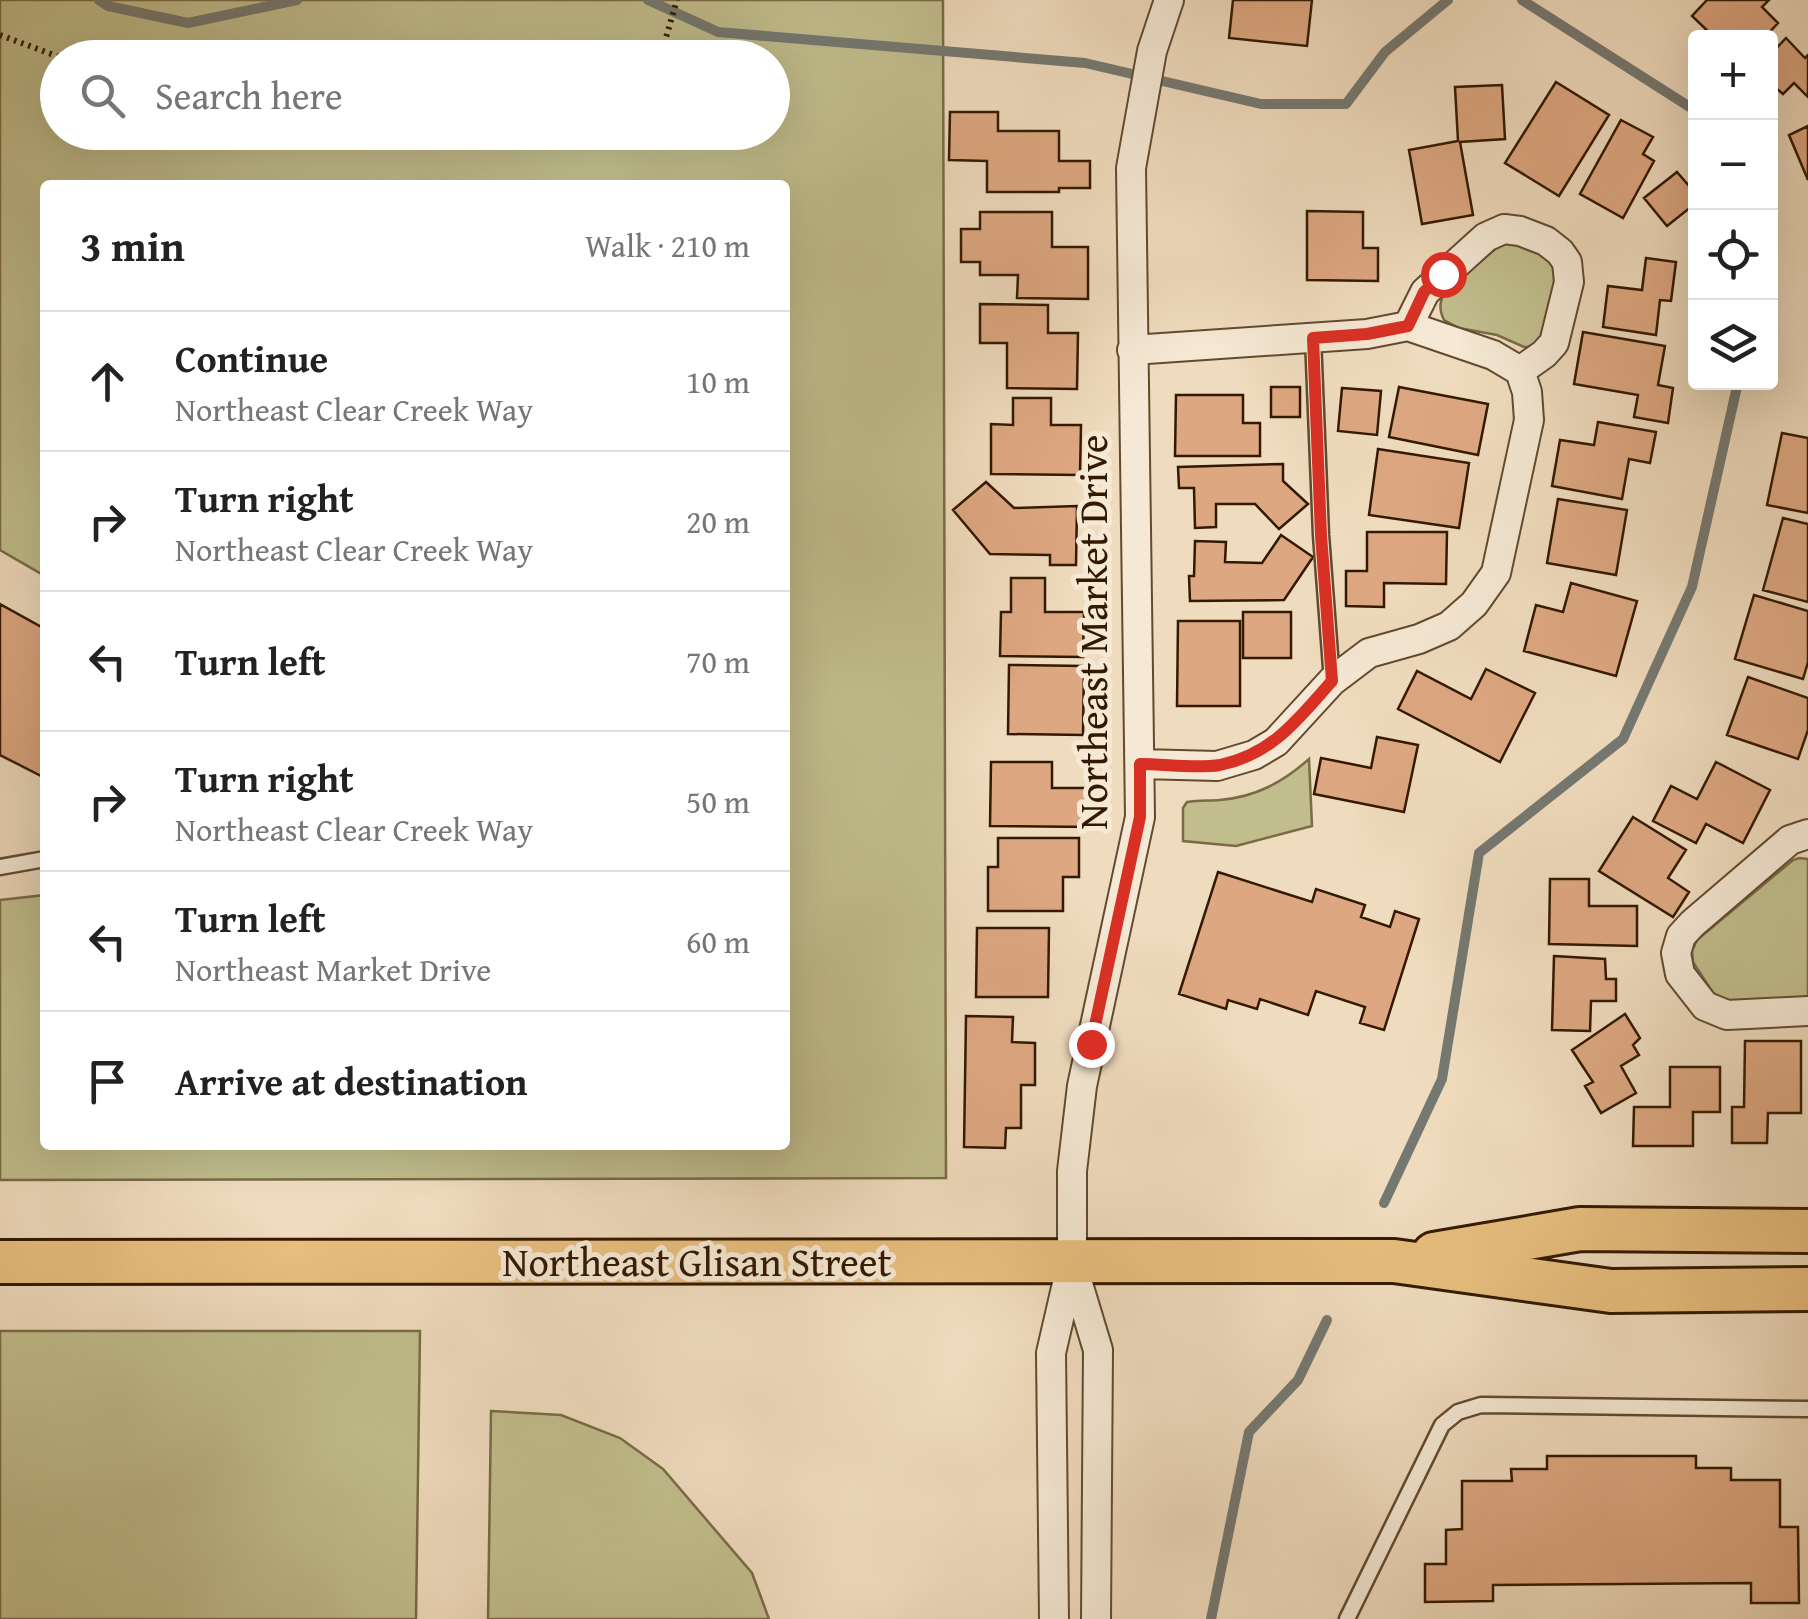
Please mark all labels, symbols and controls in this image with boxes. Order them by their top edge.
map controls [1688,30,1778,390]
button: + [1688,30,1778,120]
search box [40,40,790,150]
text: Search here [155,67,343,123]
icon: search [75,68,130,123]
button: − [1688,120,1778,210]
button: locate [1688,210,1778,300]
text: 3 min [80,215,185,276]
text: Walk · 210 m [585,222,750,269]
route start [1421,252,1467,298]
button: layers [1688,300,1778,390]
text: Continue [175,330,328,386]
icon: ahead [80,354,135,409]
text: 10 m [686,358,750,405]
text: Northeast Clear Creek Way [175,386,533,433]
street label: Northeast Market Drive [1063,434,1122,830]
text: Turn right [175,470,354,526]
icon: right [80,494,135,549]
text: 20 m [686,498,750,545]
text: Northeast Clear Creek Way [175,526,533,573]
text: Turn left [175,633,326,689]
icon: left [80,634,135,689]
text: 70 m [686,638,750,685]
text: Turn right [175,750,354,806]
icon: right [80,774,135,829]
text: 50 m [686,778,750,825]
text: Northeast Clear Creek Way [175,806,533,853]
text: Turn left [175,890,326,946]
icon: left [80,914,135,969]
text: 60 m [686,918,750,965]
text: Northeast Market Drive [175,946,491,993]
route end [1069,1022,1115,1068]
text: Arrive at destination [175,1053,528,1109]
icon: arrive [80,1054,135,1109]
street label: Northeast Glisan Street [502,1232,892,1291]

